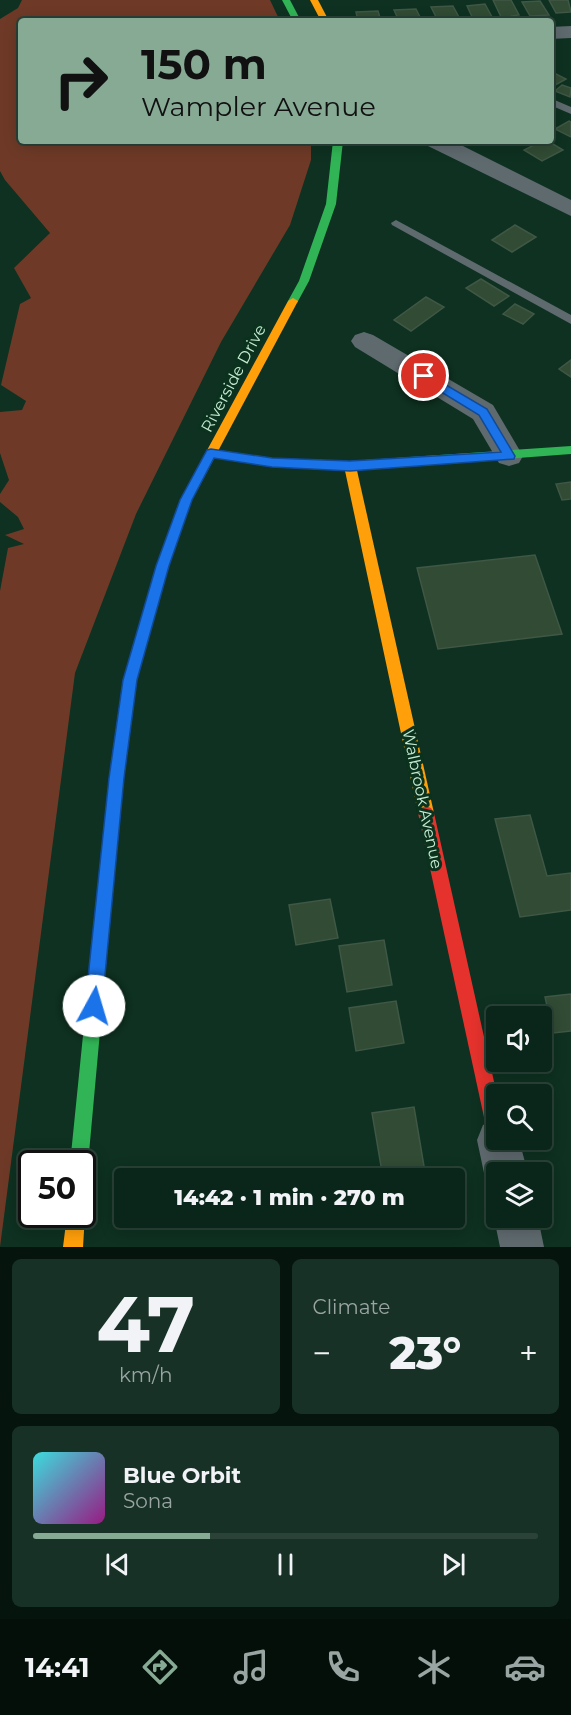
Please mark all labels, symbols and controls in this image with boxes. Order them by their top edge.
text: 150 m [141,38,267,90]
icon: right [42,42,120,120]
text: Wampler Avenue [141,90,376,123]
street label: Riverside Drive [197,321,270,435]
pin [398,350,449,401]
icon: arrive [407,359,440,392]
street label: Walbrook Avenue [398,728,447,870]
position arrow [62,974,126,1038]
map controls [486,1006,552,1228]
button: sound [486,1006,552,1072]
button: search [486,1084,552,1150]
speed limit sign: 50 [18,1150,96,1228]
button: layers [486,1162,552,1228]
text: 14:42 · 1 min · 270 m [174,1184,405,1211]
text: 47 [96,1276,195,1372]
text: Climate [313,1295,390,1319]
text: 23° [389,1325,461,1380]
text: − [313,1333,331,1373]
text: + [519,1333,538,1373]
text: km/h [119,1363,172,1387]
text: Blue Orbit [123,1462,241,1489]
text: Sona [123,1489,173,1513]
icon: previous [101,1548,134,1581]
icon: pause [269,1548,302,1581]
icon: next [437,1548,470,1581]
icon: directions [139,1646,181,1688]
icon: music [230,1646,272,1688]
icon: phone [322,1646,364,1688]
icon: climate [413,1646,455,1688]
icon: car [504,1646,546,1688]
text: 14:41 [25,1651,90,1684]

